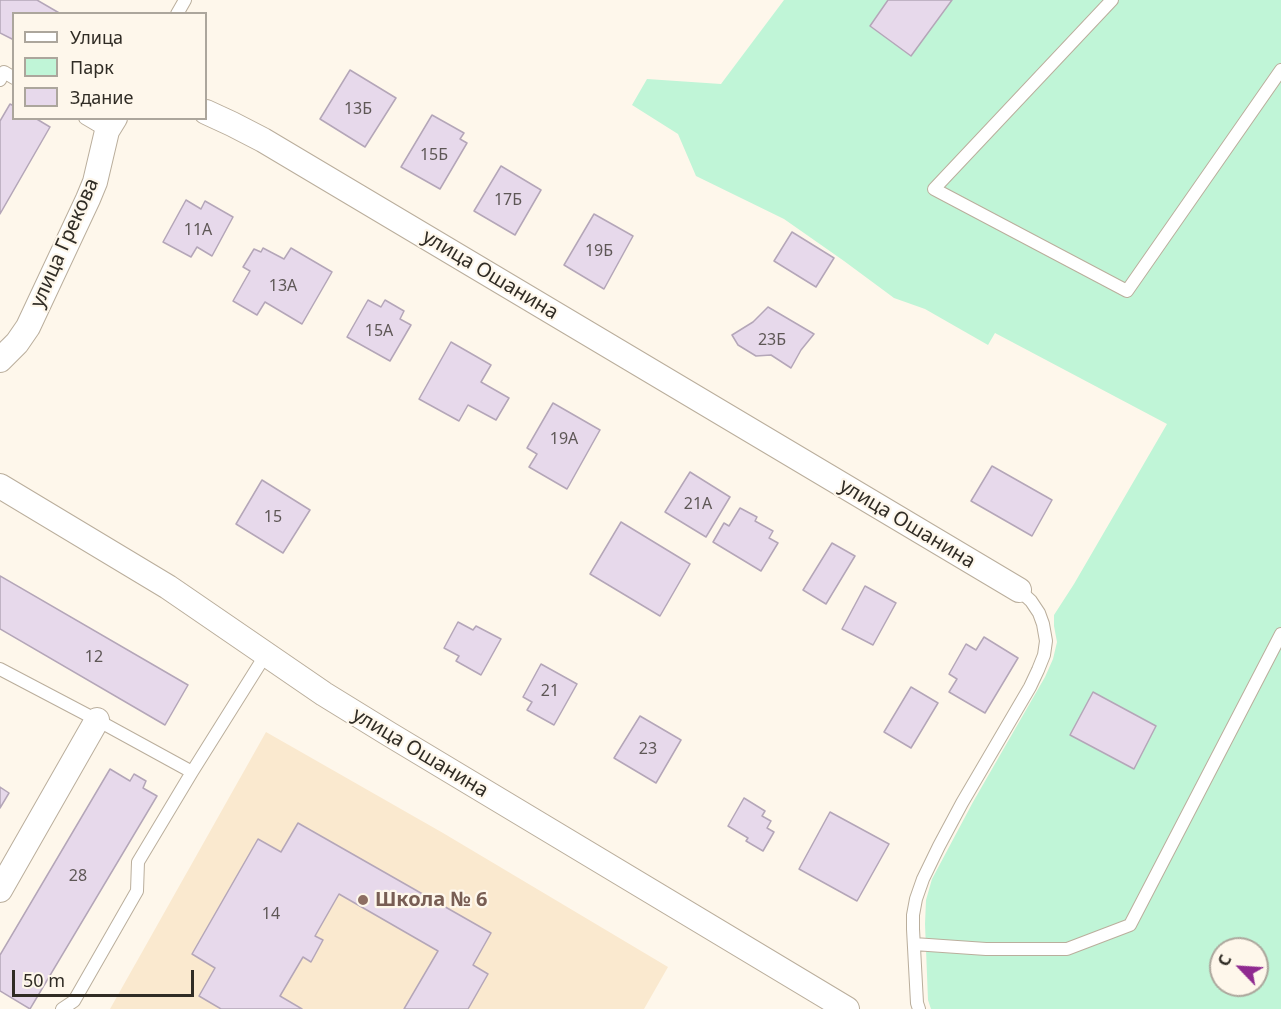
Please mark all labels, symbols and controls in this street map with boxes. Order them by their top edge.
legend [12,12,207,120]
text: Улица [70,25,123,49]
text: Парк [70,55,114,79]
text: Здание [70,85,133,109]
house number: 13Б [344,99,372,119]
house number: 15Б [420,145,448,165]
street label: улица Грекова [26,175,104,311]
house number: 17Б [494,190,522,210]
house number: 11А [184,220,212,240]
street label: улица Ошанина [418,225,562,325]
house number: 19Б [585,241,613,261]
house number: 13А [269,276,297,296]
house number: 15А [365,321,393,341]
house number: 23Б [758,330,786,350]
house number: 19А [550,429,578,449]
street label: улица Ошанина [835,474,979,574]
house number: 21А [684,494,712,514]
house number: 15 [264,507,282,527]
house number: 12 [85,647,103,667]
house number: 21 [541,681,559,701]
street label: улица Ошанина [348,703,492,803]
house number: 23 [639,739,657,759]
house number: 28 [69,866,87,886]
place label: Школа № 6 [375,888,487,912]
marker: Школа № 6 [356,893,370,907]
house number: 14 [262,904,280,924]
north arrow [1209,937,1269,997]
text: С [1212,951,1237,970]
scale bar [15,958,196,996]
text: 50 m [23,968,65,992]

